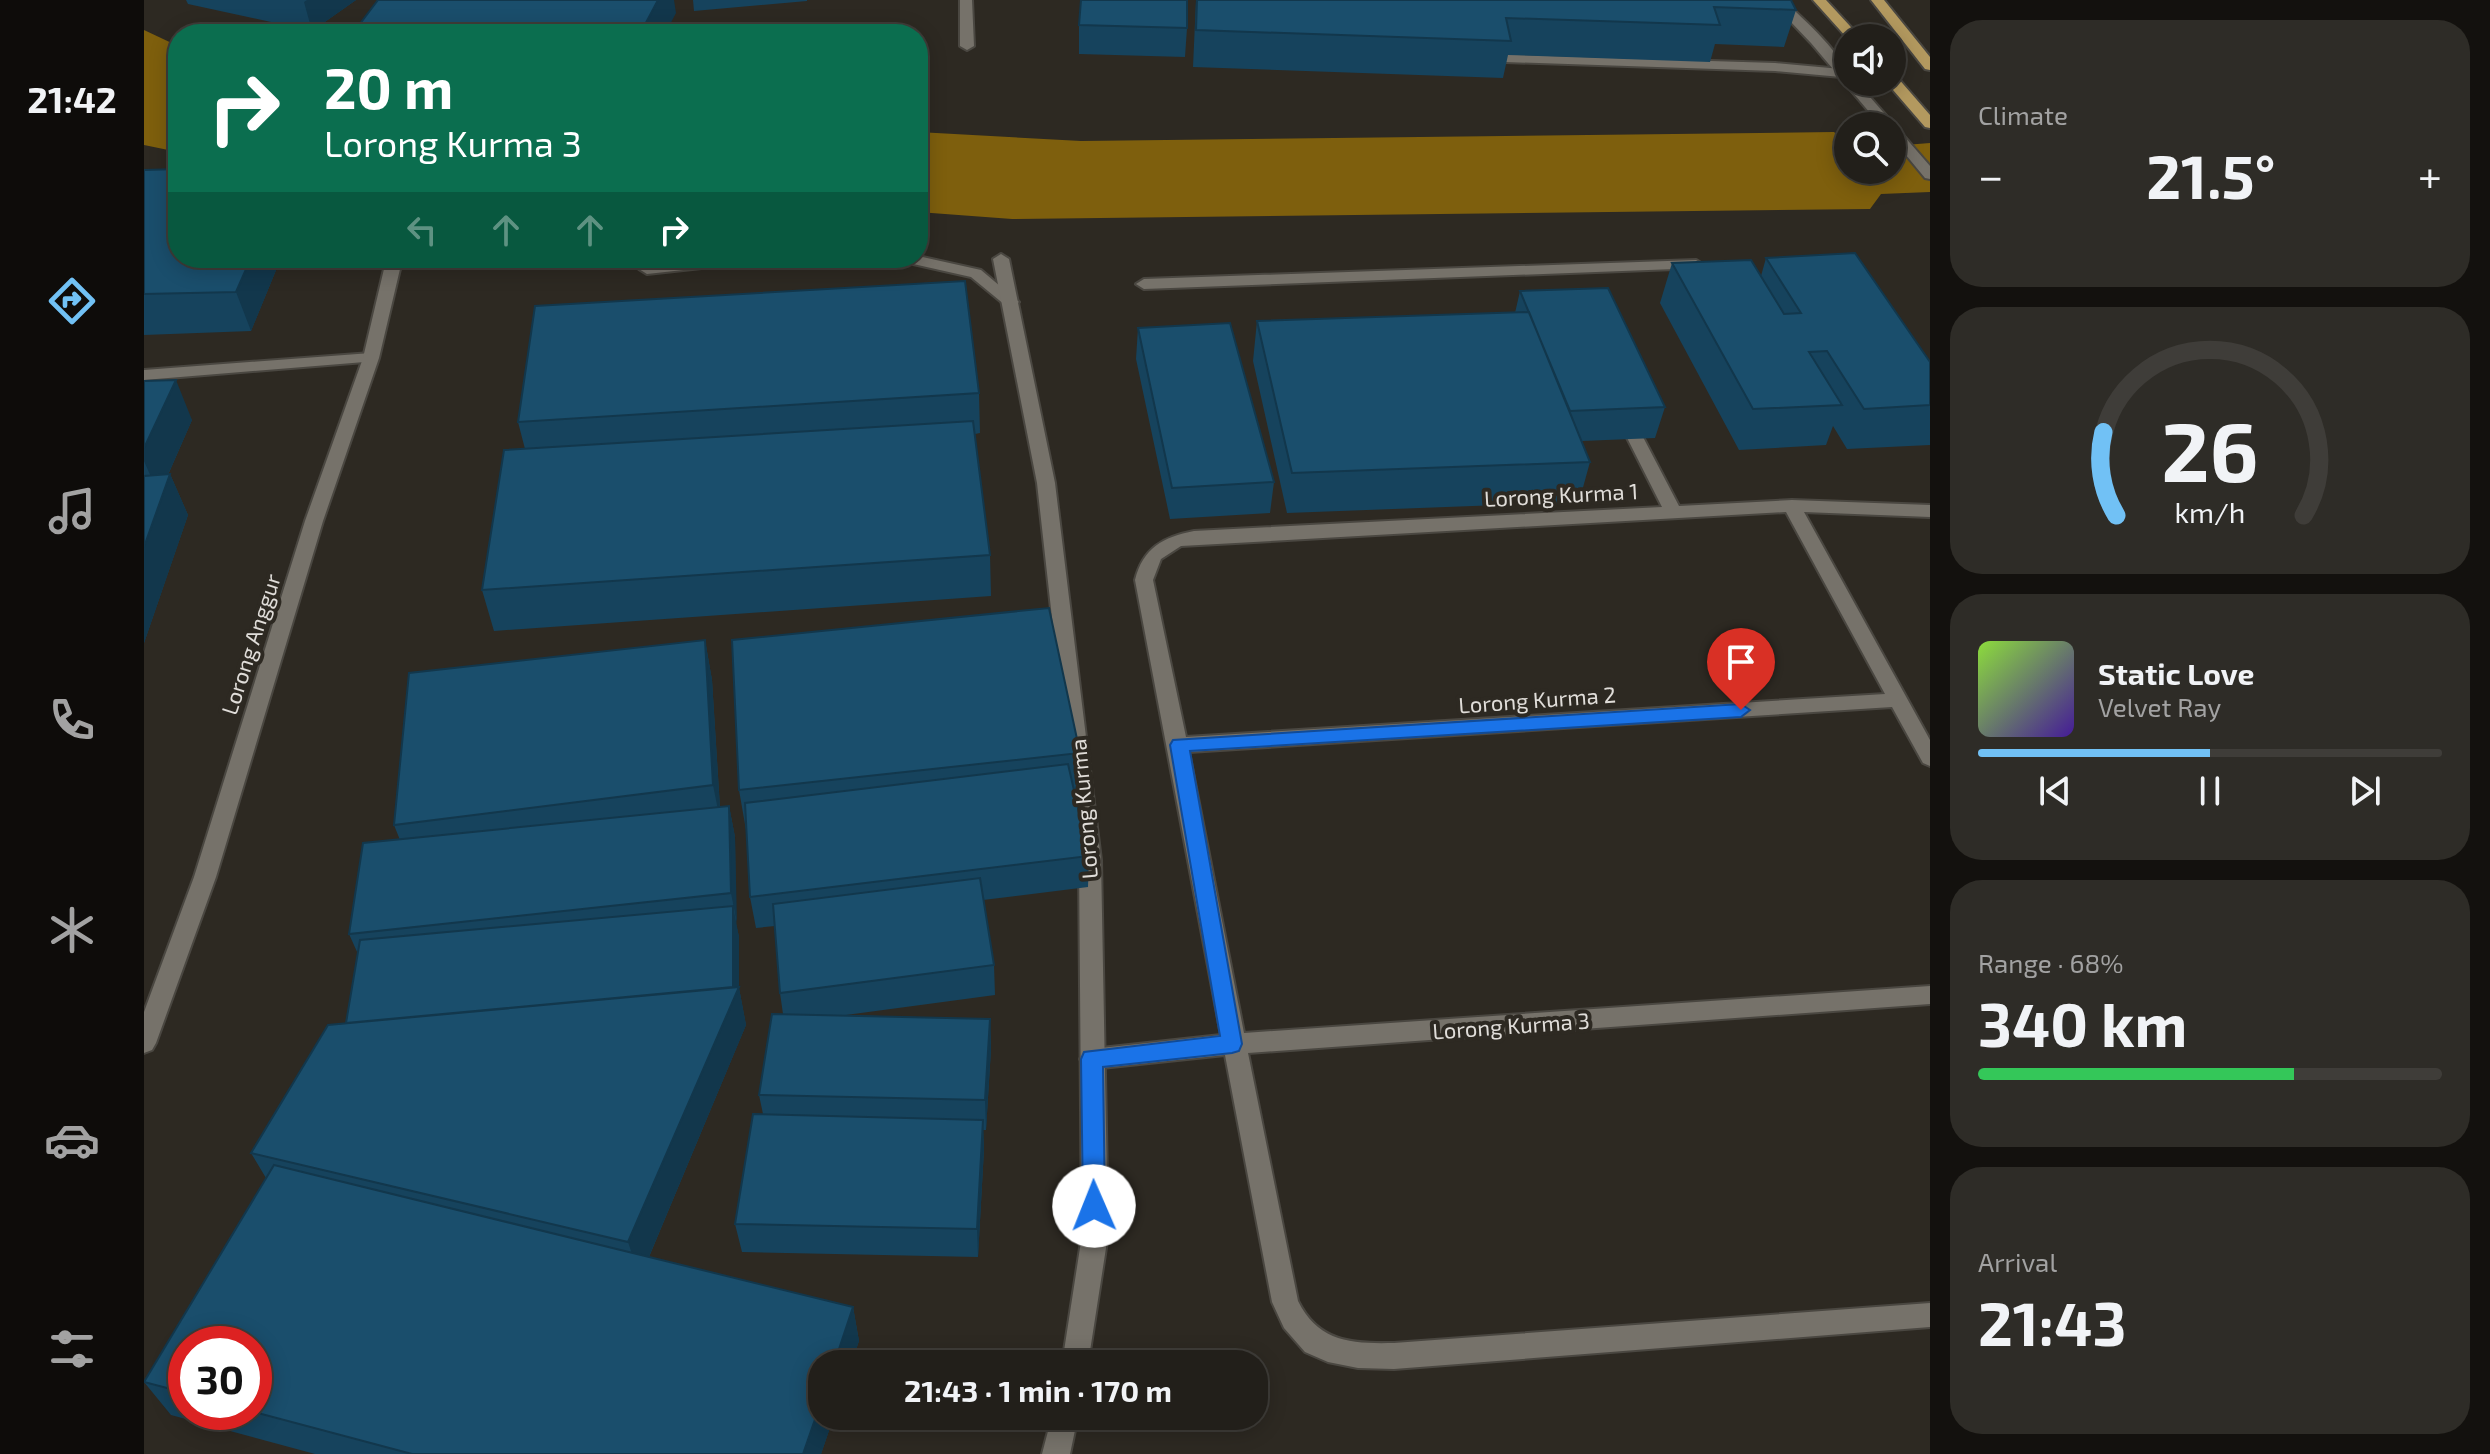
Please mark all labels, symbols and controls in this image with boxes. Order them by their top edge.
map controls [1834,24,1906,184]
button: sound [1834,24,1906,96]
text: 20 m [324,53,453,120]
icon: right [192,56,296,160]
text: 21:42 [27,77,117,120]
text: Climate [1978,99,2068,130]
button: search [1834,112,1906,184]
text: Lorong Kurma 3 [324,121,582,164]
text: 21.5° [2146,139,2275,211]
text: − [1978,148,2004,201]
text: + [2418,148,2442,201]
icon: left [400,208,444,252]
icon: ahead [484,208,528,252]
icon: ahead [568,208,612,252]
icon: right [652,208,696,252]
icon: directions [44,273,100,329]
text: 26 [2161,399,2259,499]
street label: Lorong Kurma 1 [1483,477,1639,511]
icon: music [44,483,100,539]
text: km/h [2175,494,2245,529]
street label: Lorong Anggur [215,570,285,718]
pin [1707,628,1775,710]
icon: arrive [1719,640,1763,684]
text: Static Love [2098,655,2254,691]
street label: Lorong Kurma 2 [1457,681,1617,717]
text: Velvet Ray [2098,691,2221,722]
icon: phone [44,692,100,748]
street label: Lorong Kurma [1064,738,1102,880]
icon: previous [2033,769,2077,813]
icon: pause [2188,769,2232,813]
icon: next [2343,769,2387,813]
icon: climate [44,902,100,958]
text: Range · 68% [1978,947,2123,978]
text: 340 km [1978,987,2187,1059]
street label: Lorong Kurma 3 [1432,1007,1590,1043]
icon: car [44,1112,100,1168]
position arrow [1052,1164,1136,1248]
text: Arrival [1978,1246,2057,1277]
text: 21:43 [1978,1286,2126,1358]
icon: filters [44,1321,100,1377]
speed limit sign: 30 [168,1326,272,1430]
text: 21:43 · 1 min · 170 m [904,1372,1172,1408]

